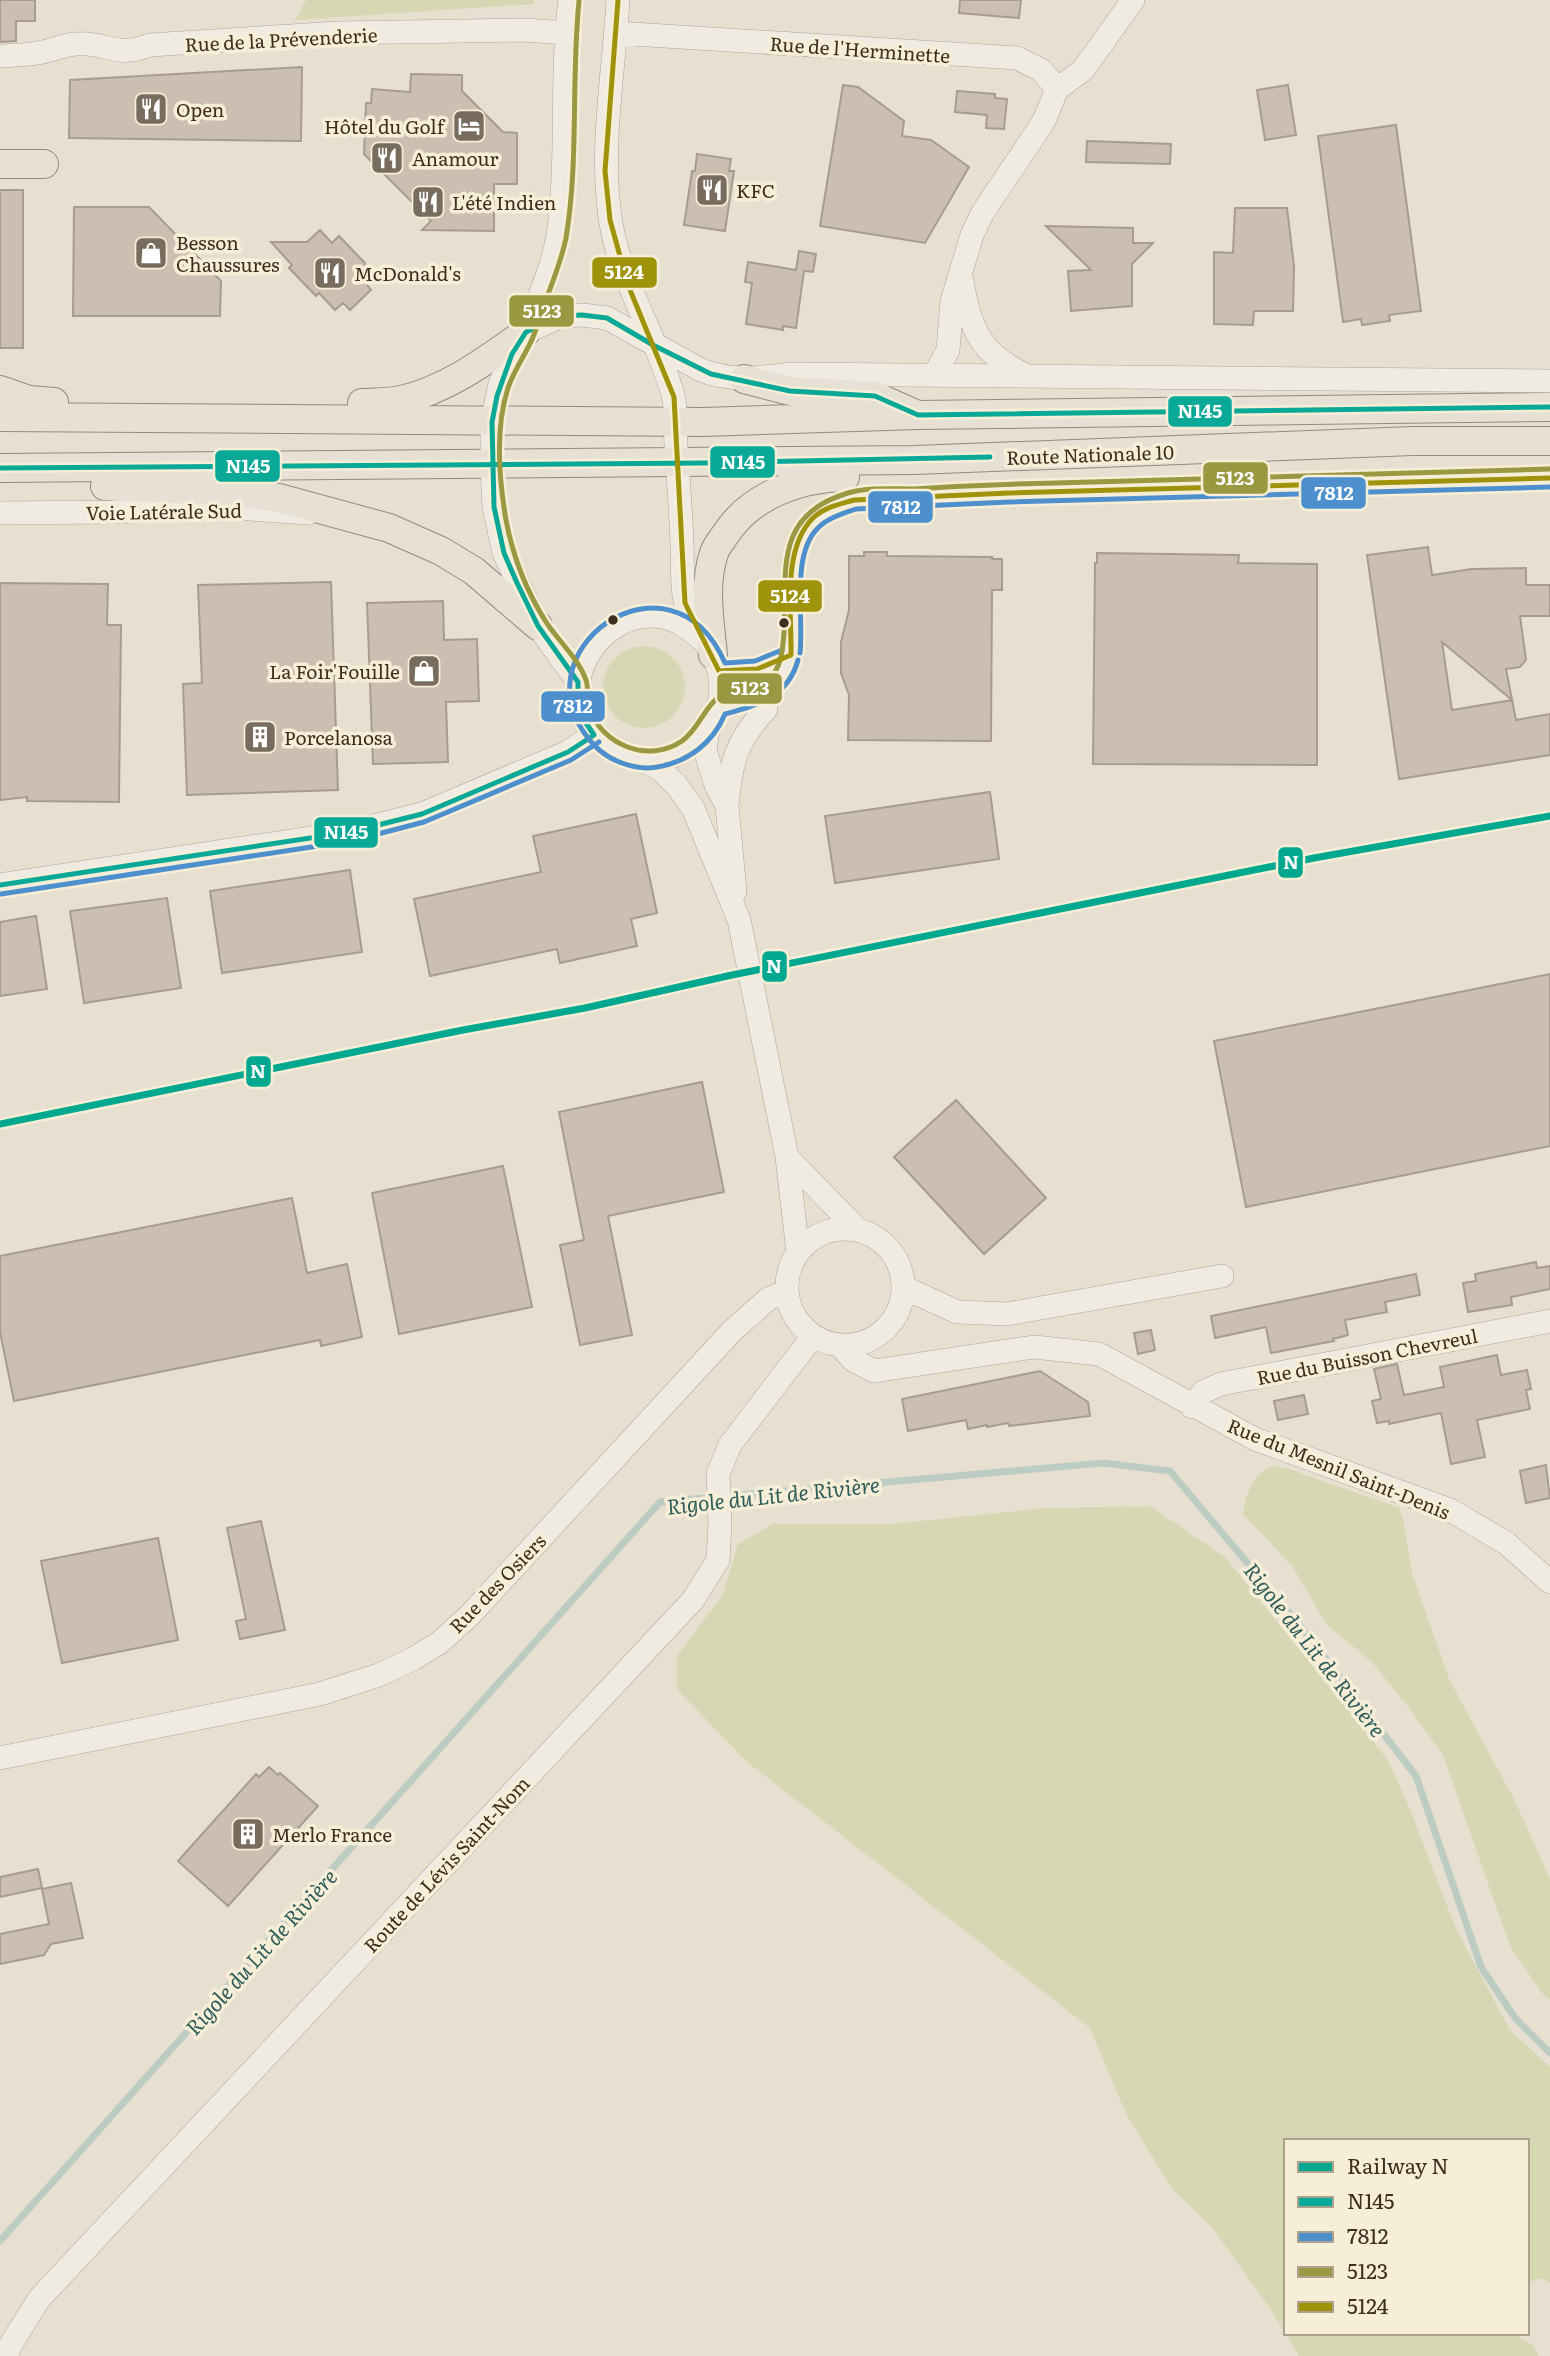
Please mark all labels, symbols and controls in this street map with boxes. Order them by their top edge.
street label: Rue de la Prévenderie [184,20,378,58]
street label: Rue de l'Herminette [769,29,951,69]
restaurant icon: Open [132,90,170,128]
place label: Open [176,95,224,123]
hotel icon: Hôtel du Golf [450,107,488,145]
place label: Hôtel du Golf [324,112,446,140]
restaurant icon: Anamour [368,139,406,177]
place label: Anamour [412,144,499,172]
restaurant icon: KFC [693,171,731,209]
place label: KFC [736,176,775,204]
restaurant icon: L'été Indien [409,183,447,221]
place label: L'été Indien [452,188,556,216]
place label: Besson Chaussures [176,228,280,278]
shop icon: Besson Chaussures [132,234,170,272]
restaurant icon: McDonald's [311,254,349,292]
line badge: 5124 [591,256,658,289]
text: 5124 [604,257,644,285]
place label: McDonald's [354,259,461,287]
line badge: 5123 [508,294,575,328]
text: 5123 [522,296,562,324]
line badge: N145 [1167,395,1233,428]
text: N145 [1178,396,1222,424]
street label: Route Nationale 10 [1006,437,1174,471]
line badge: N145 [709,445,776,479]
text: N145 [721,447,765,475]
line badge: N145 [214,449,281,483]
text: N145 [226,451,270,479]
line badge: 5123 [1202,461,1269,495]
text: 5123 [1215,463,1255,491]
line badge: 7812 [1300,476,1367,510]
text: 7812 [1314,478,1354,506]
line badge: 7812 [867,490,934,524]
text: 7812 [881,492,921,520]
street label: Voie Latérale Sud [86,496,243,526]
line badge: 5124 [757,579,823,613]
text: 5124 [770,581,810,609]
unlabelled marker [606,613,620,627]
unlabelled marker [777,616,791,630]
shop icon: La Foir'Fouille [405,652,443,690]
place label: La Foir'Fouille [269,657,400,685]
line badge: 5123 [716,672,783,705]
text: 5123 [730,673,770,701]
line badge: 7812 [540,690,606,723]
text: 7812 [553,691,593,719]
building icon: Porcelanosa [241,718,279,756]
place label: Porcelanosa [284,723,393,751]
line badge: N145 [313,816,379,849]
text: N145 [324,817,368,845]
line badge: N [1277,846,1304,879]
text: N [1283,847,1299,875]
line badge: N [761,950,788,983]
text: N [766,951,782,979]
line badge: N [245,1055,272,1088]
text: N [250,1056,266,1084]
street label: Rue du Buisson Chevreul [1254,1321,1480,1391]
street label: Rue du Mesnil Saint-Denis [1224,1411,1455,1526]
water label: Rigole du Lit de Rivière [665,1467,881,1521]
street label: Rue des Osiers [442,1527,552,1639]
water label: Rigole du Lit de Rivière [1238,1555,1394,1743]
street label: Route de Lévis Saint-Nom [357,1770,535,1958]
building icon: Merlo France [229,1815,267,1853]
place label: Merlo France [272,1820,392,1848]
water label: Rigole du Lit de Rivière [177,1861,343,2041]
legend [1284,2139,1529,2335]
text: Railway N [1347,2149,1449,2180]
text: N145 [1347,2184,1394,2215]
text: 7812 [1347,2219,1388,2250]
text: 5123 [1347,2254,1388,2285]
text: 5124 [1347,2289,1389,2320]

